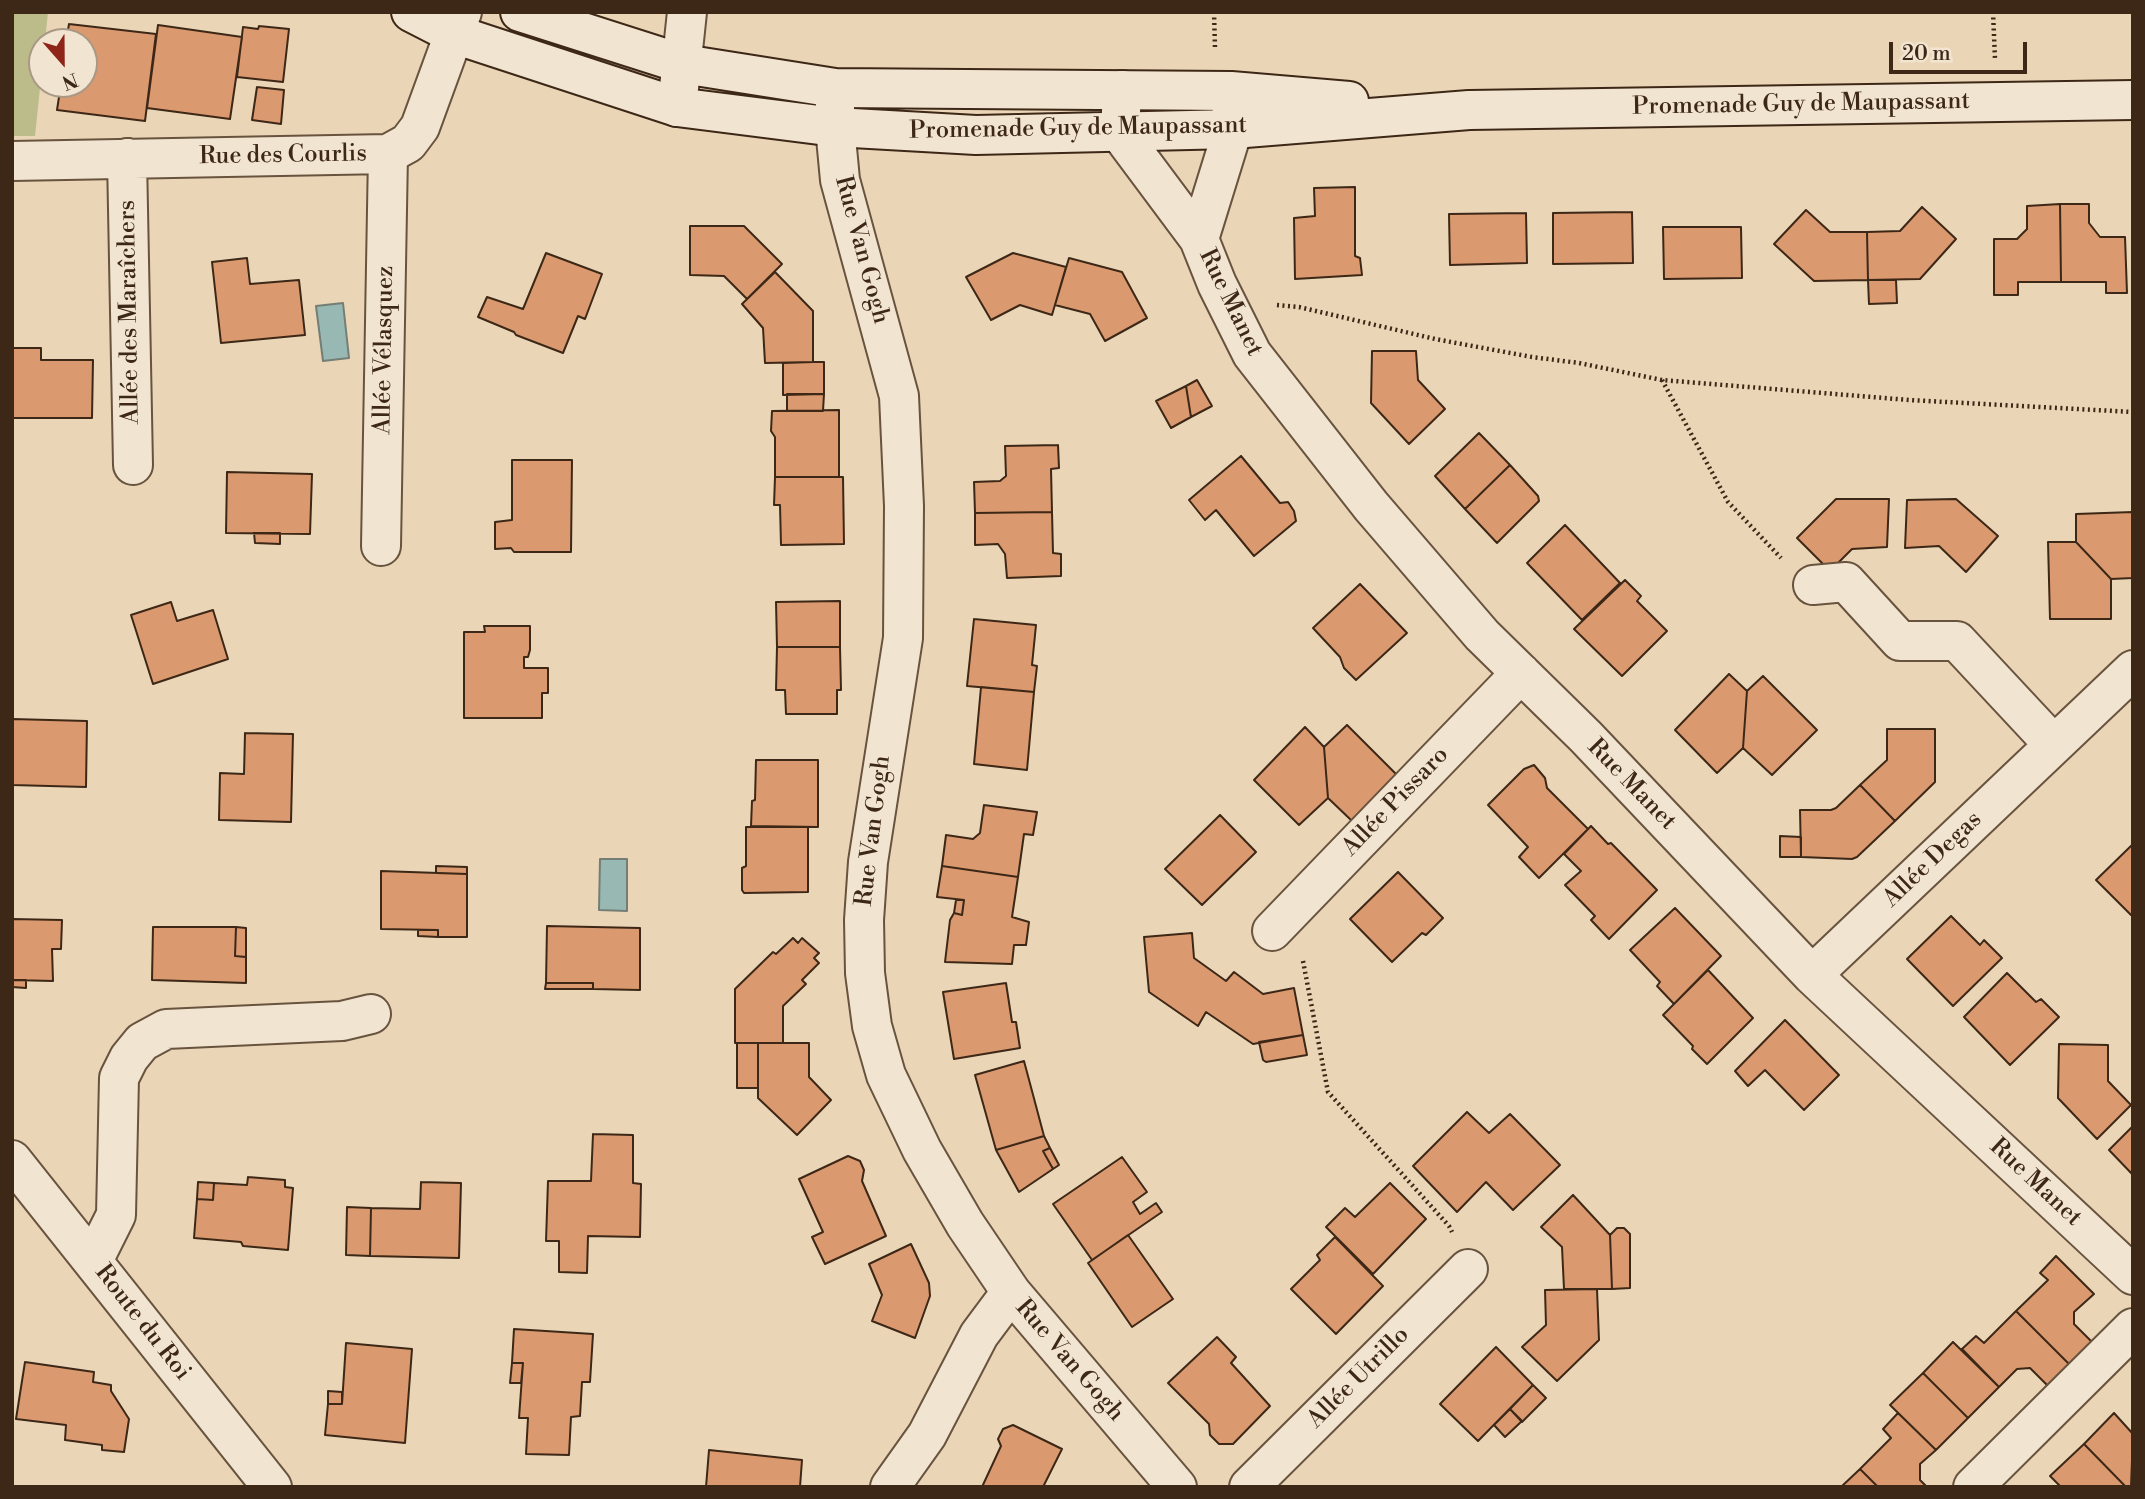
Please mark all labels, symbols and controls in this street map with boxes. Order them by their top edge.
north arrow [28,28,98,98]
scale bar [1893,28,2031,72]
text: 20 m [1902,41,1951,67]
text: N [58,67,81,95]
street label: Promenade Guy de Maupassant [1632,88,1970,122]
street label: Promenade Guy de Maupassant [909,112,1247,146]
street label: Rue des Courlis [199,140,367,172]
street label: Rue Van Gogh [827,173,895,327]
street label: Allée des Maraîchers [114,200,146,424]
street label: Rue Manet [1192,245,1268,361]
street label: Allée Vélasquez [369,265,401,435]
street label: Rue Manet [1580,733,1682,837]
street label: Allée Pissaro [1337,741,1455,863]
street label: Rue Van Gogh [850,754,898,908]
street label: Allée Degas [1878,806,1988,914]
street label: Rue Manet [1983,1133,2087,1233]
street label: Route du Roi [88,1259,196,1387]
street label: Rue Van Gogh [1008,1294,1130,1428]
street label: Allée Utrillo [1302,1321,1416,1435]

